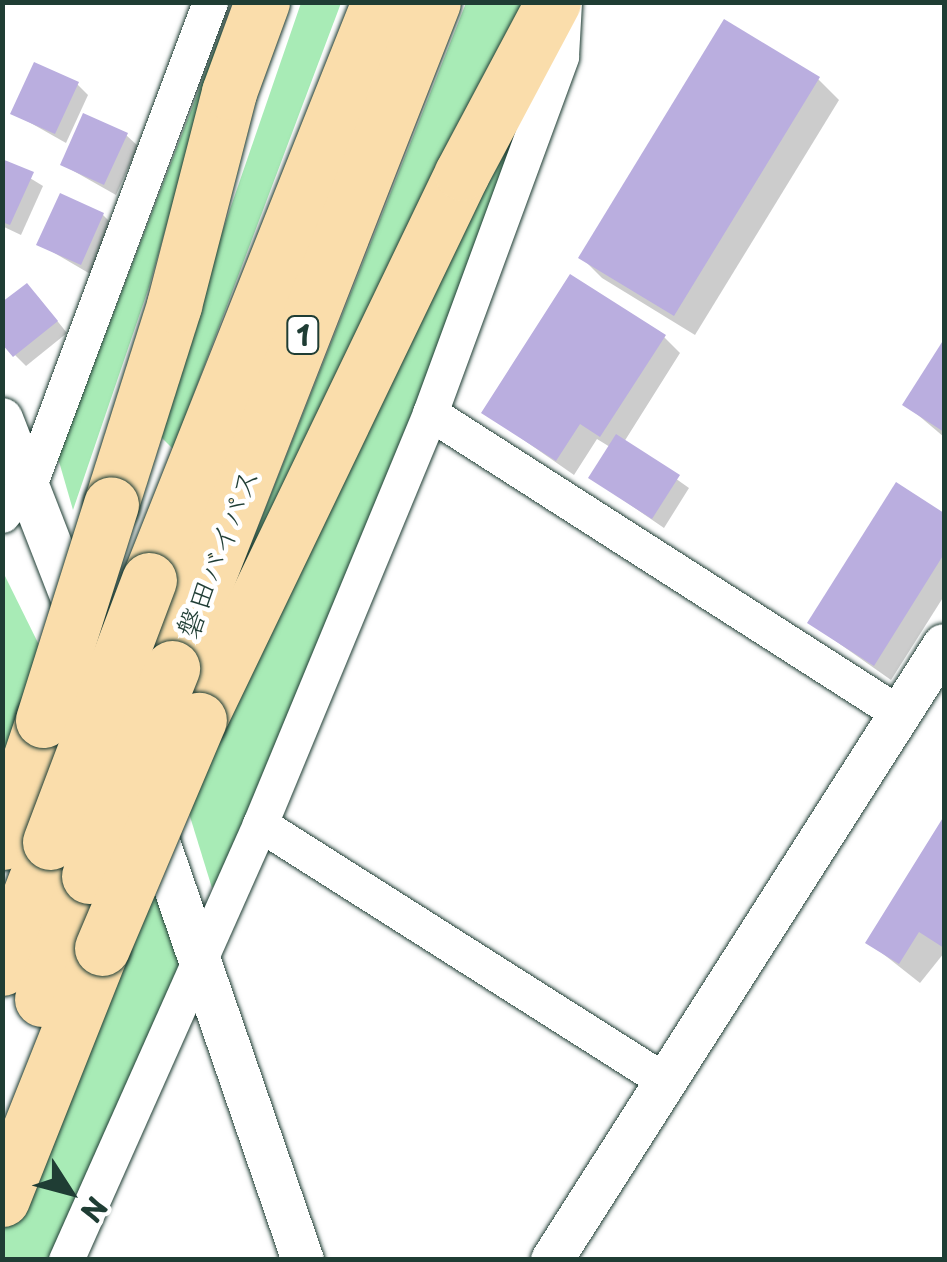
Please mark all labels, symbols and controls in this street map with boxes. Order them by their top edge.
road number: 1 [286,312,320,358]
street label: 磐田バイパス [168,463,266,643]
north arrow [20,1142,120,1242]
text: N [71,1188,119,1232]

